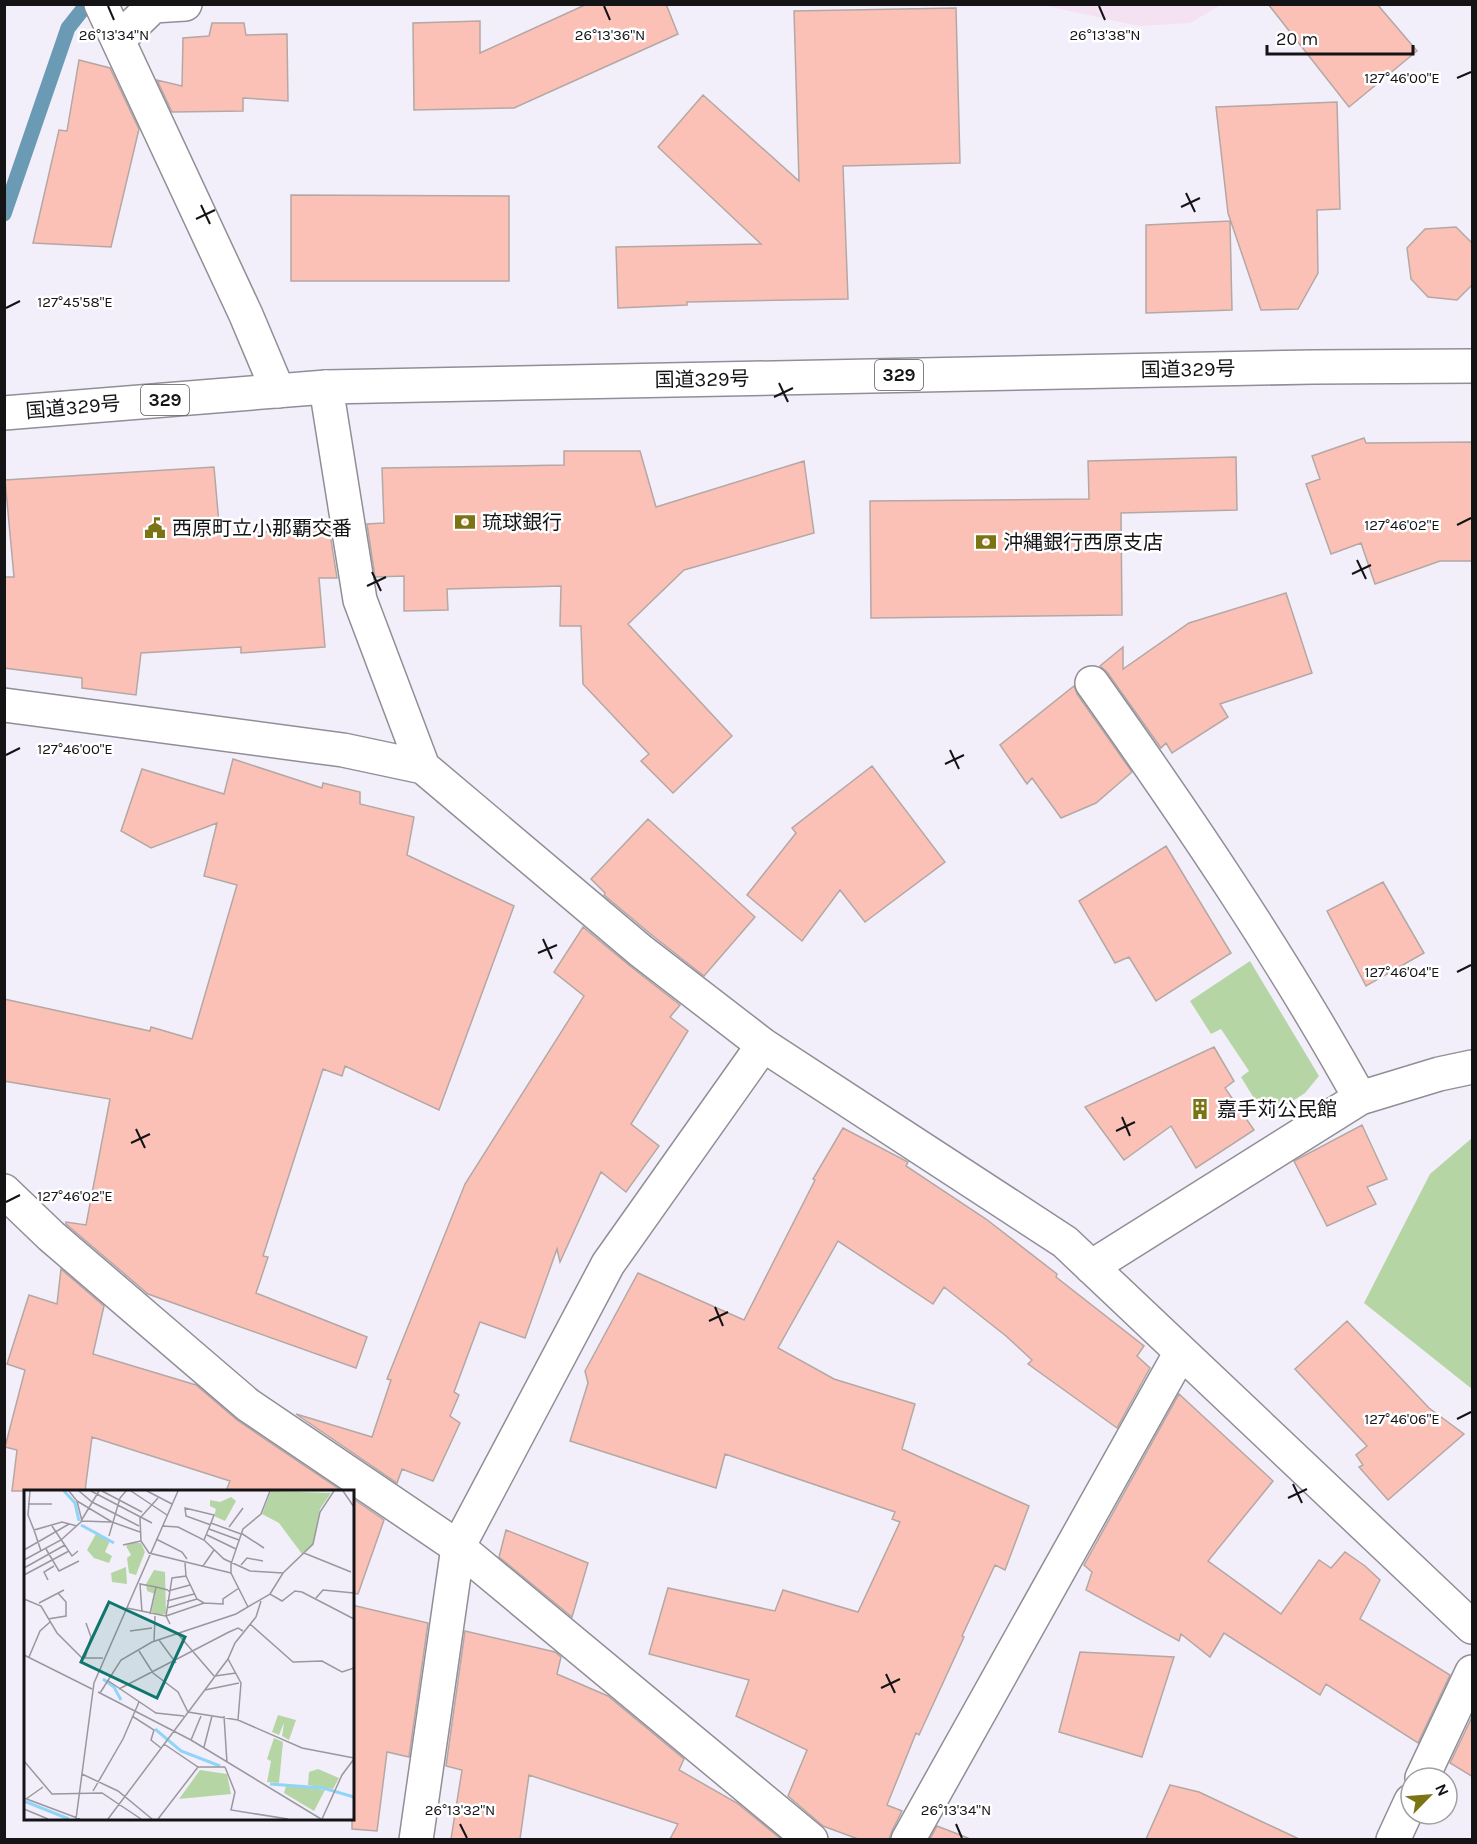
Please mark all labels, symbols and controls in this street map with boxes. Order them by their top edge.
scale bar [1267,18,1412,56]
text: 26°13'34"N [79,26,149,44]
text: 26°13'36"N [575,26,645,44]
text: 26°13'38"N [1069,26,1141,44]
text: 20 m [1276,28,1318,50]
text: 127°46'00"E [1364,69,1440,87]
text: 127°45'58"E [37,293,113,311]
street label: 国道329号 [1140,357,1236,382]
road number: 329 [875,360,923,390]
street label: 国道329号 [654,367,750,392]
road number: 329 [141,385,189,415]
street label: 国道329号 [25,392,121,423]
bank icon: 琉球銀行 [453,510,477,534]
place label: 琉球銀行 [482,511,562,534]
public building icon: 西原町立小那覇交番 [143,516,167,540]
text: 127°46'02"E [1364,516,1440,534]
place label: 西原町立小那覇交番 [172,517,352,540]
bank icon: 沖縄銀行西原支店 [974,530,998,554]
place label: 沖縄銀行西原支店 [1003,531,1163,554]
text: 127°46'00"E [37,740,113,758]
text: 127°46'04"E [1364,963,1440,981]
building icon: 嘉手苅公民館 [1188,1097,1212,1121]
place label: 嘉手苅公民館 [1217,1098,1337,1121]
text: 127°46'02"E [37,1187,113,1205]
text: 127°46'06"E [1364,1410,1440,1428]
inset map [24,1490,354,1820]
north arrow [1399,1766,1459,1826]
text: N [1431,1781,1453,1799]
text: 26°13'32"N [425,1801,495,1819]
text: 26°13'34"N [921,1801,991,1819]

